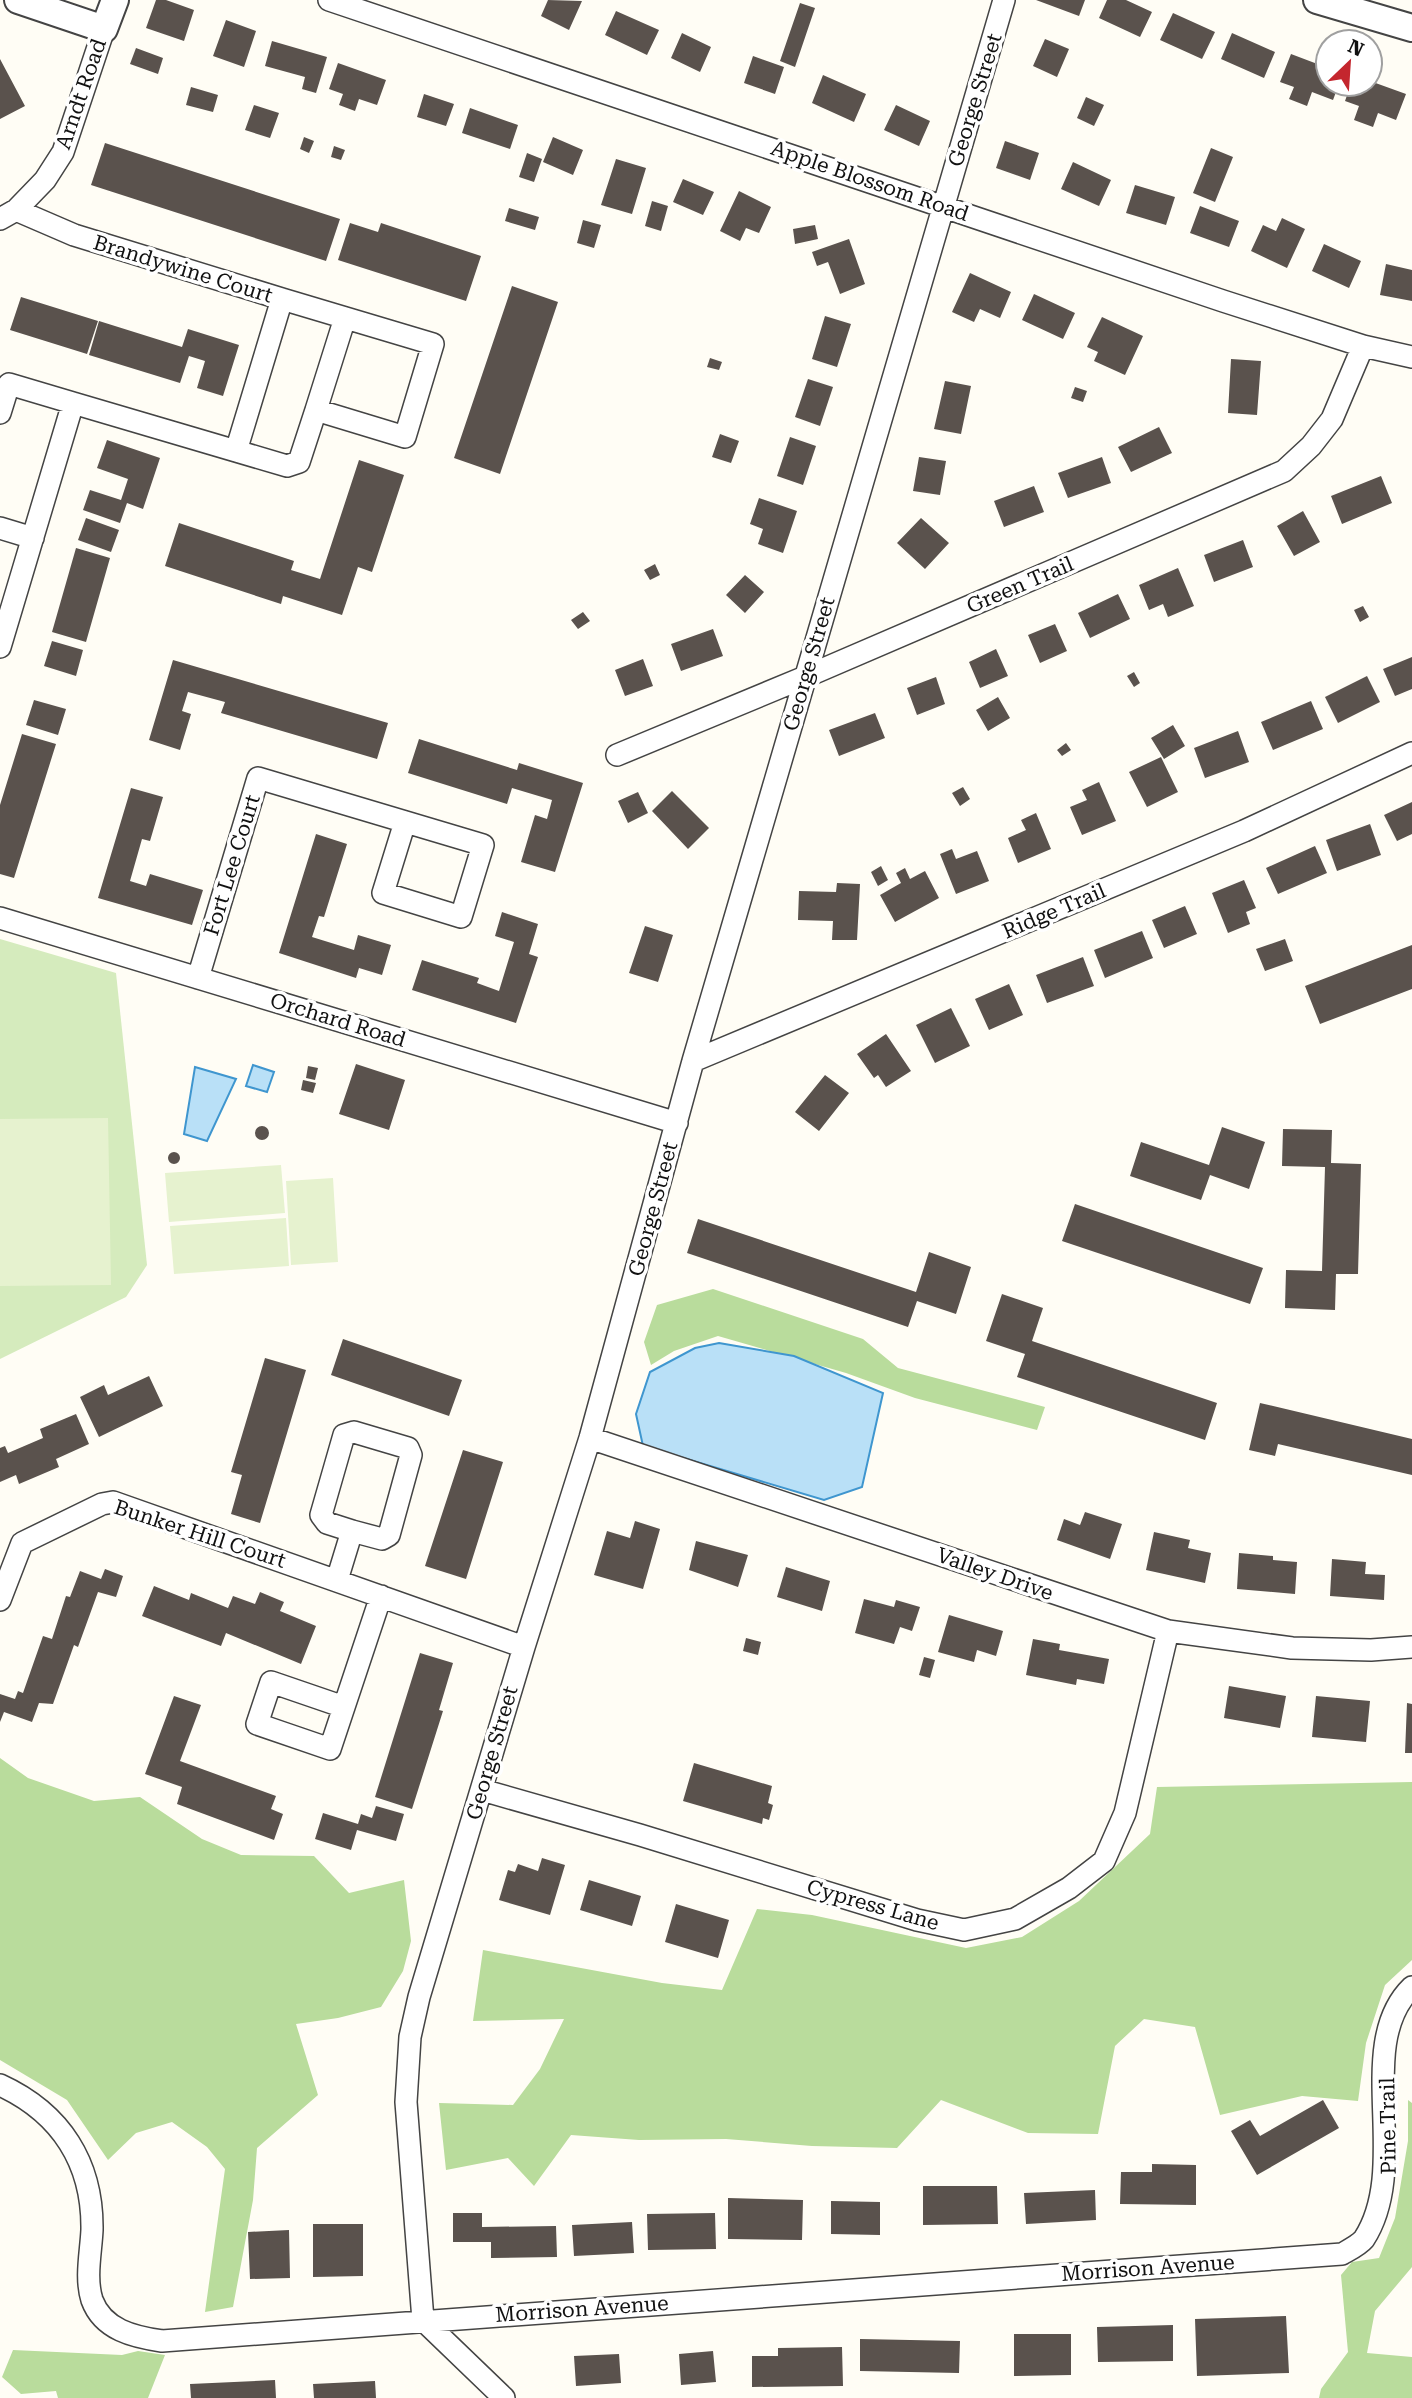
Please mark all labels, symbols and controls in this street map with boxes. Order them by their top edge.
north arrow [1314,28,1384,98]
street label: George Street [943,30,1007,170]
street label: Arndt Road [51,35,111,152]
text: N [1344,35,1368,62]
street label: Apple Blossom Road [768,136,973,226]
street label: Brandywine Court [90,230,276,308]
street label: Green Trail [963,552,1077,618]
street label: George Street [778,594,840,734]
street label: Fort Lee Court [199,791,265,938]
street label: Ridge Trail [999,878,1110,944]
street label: Orchard Road [267,988,409,1052]
street label: George Street [624,1139,683,1279]
street label: Bunker Hill Court [111,1495,289,1573]
street label: Valley Drive [934,1543,1056,1605]
street label: George Street [461,1683,523,1823]
street label: Cypress Lane [804,1875,942,1935]
street label: Pine Trail [1375,2077,1401,2175]
street label: Morrison Avenue [1061,2250,1235,2286]
street label: Morrison Avenue [495,2291,669,2327]

